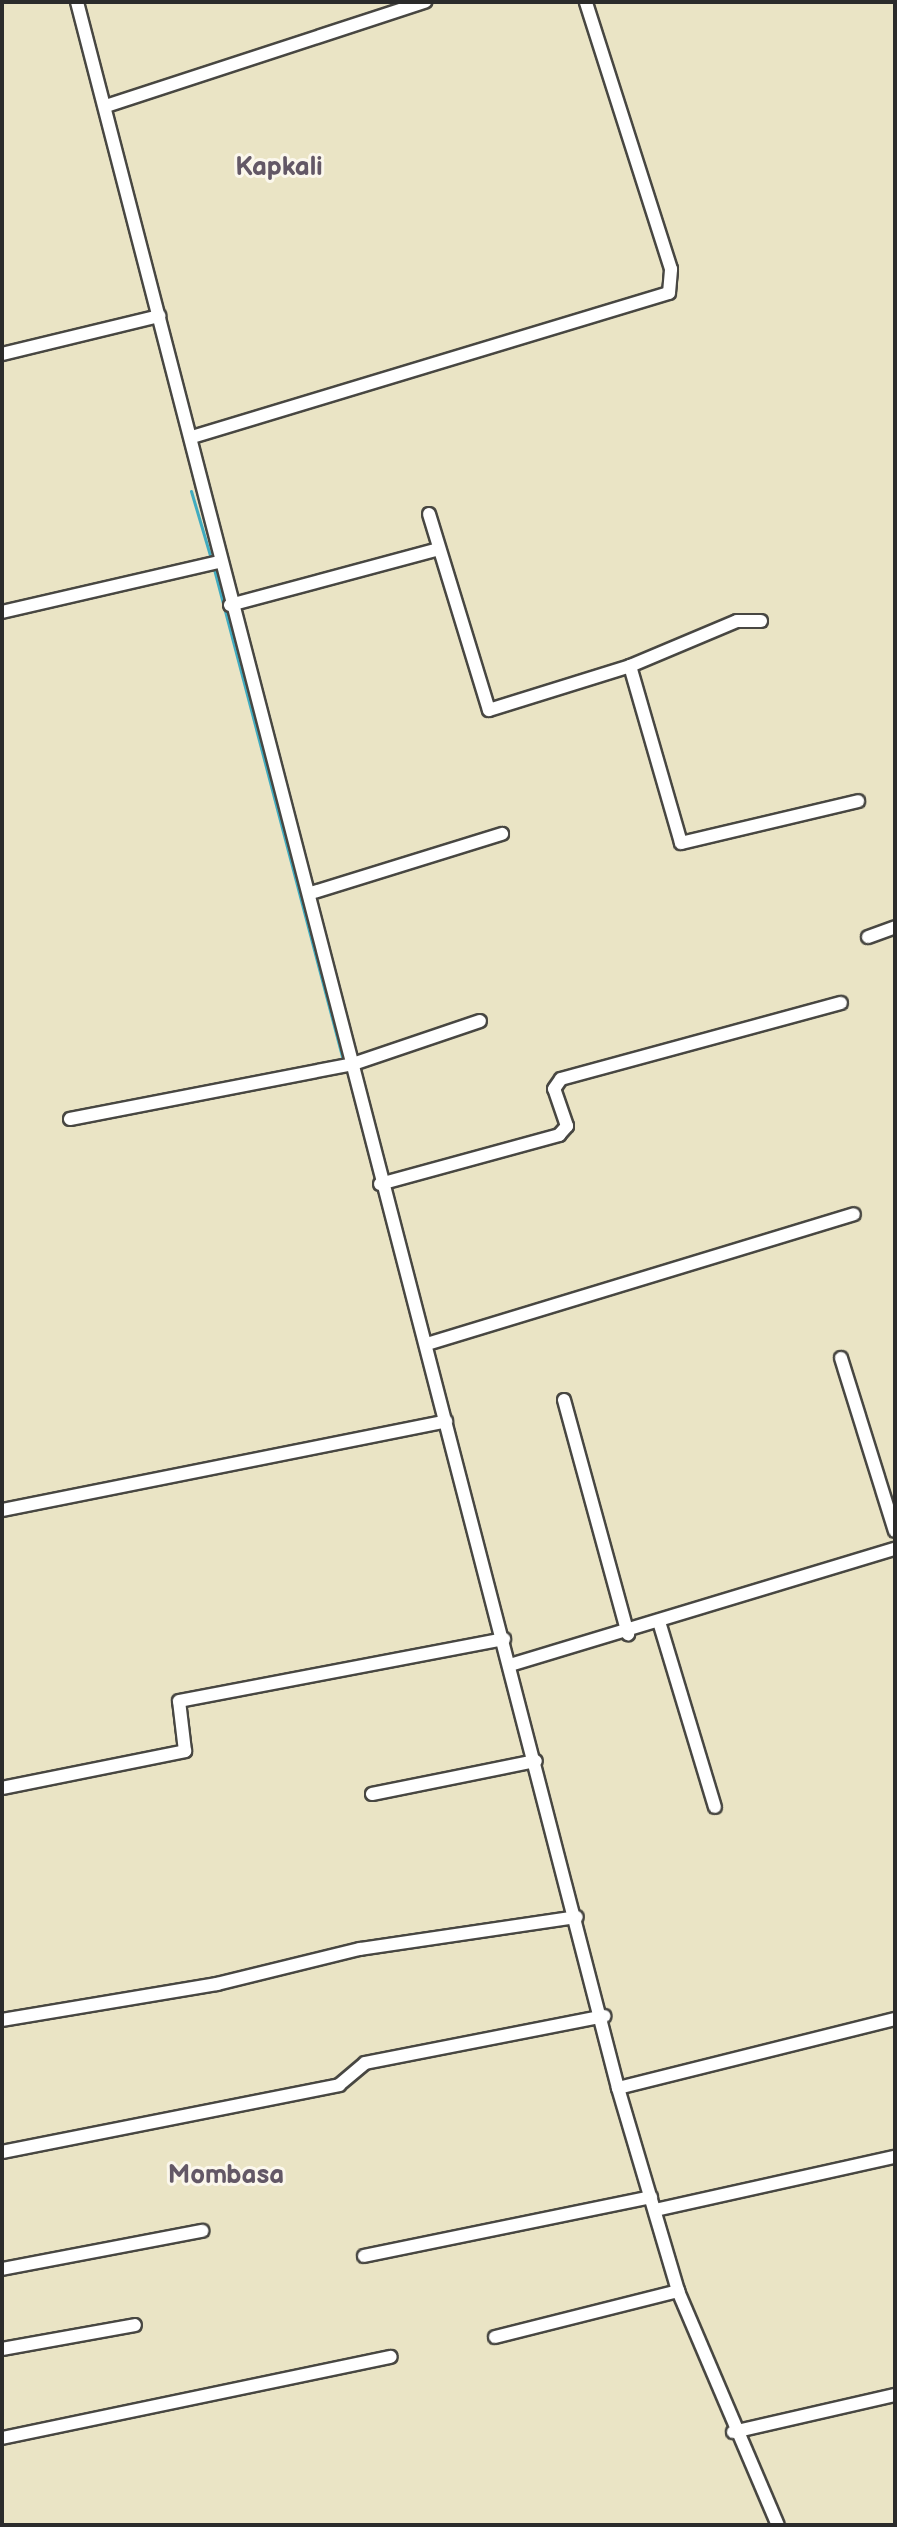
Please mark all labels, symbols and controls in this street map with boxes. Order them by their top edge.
district label: Kapkali [235,152,323,184]
district label: Mombasa [168,2160,284,2192]

